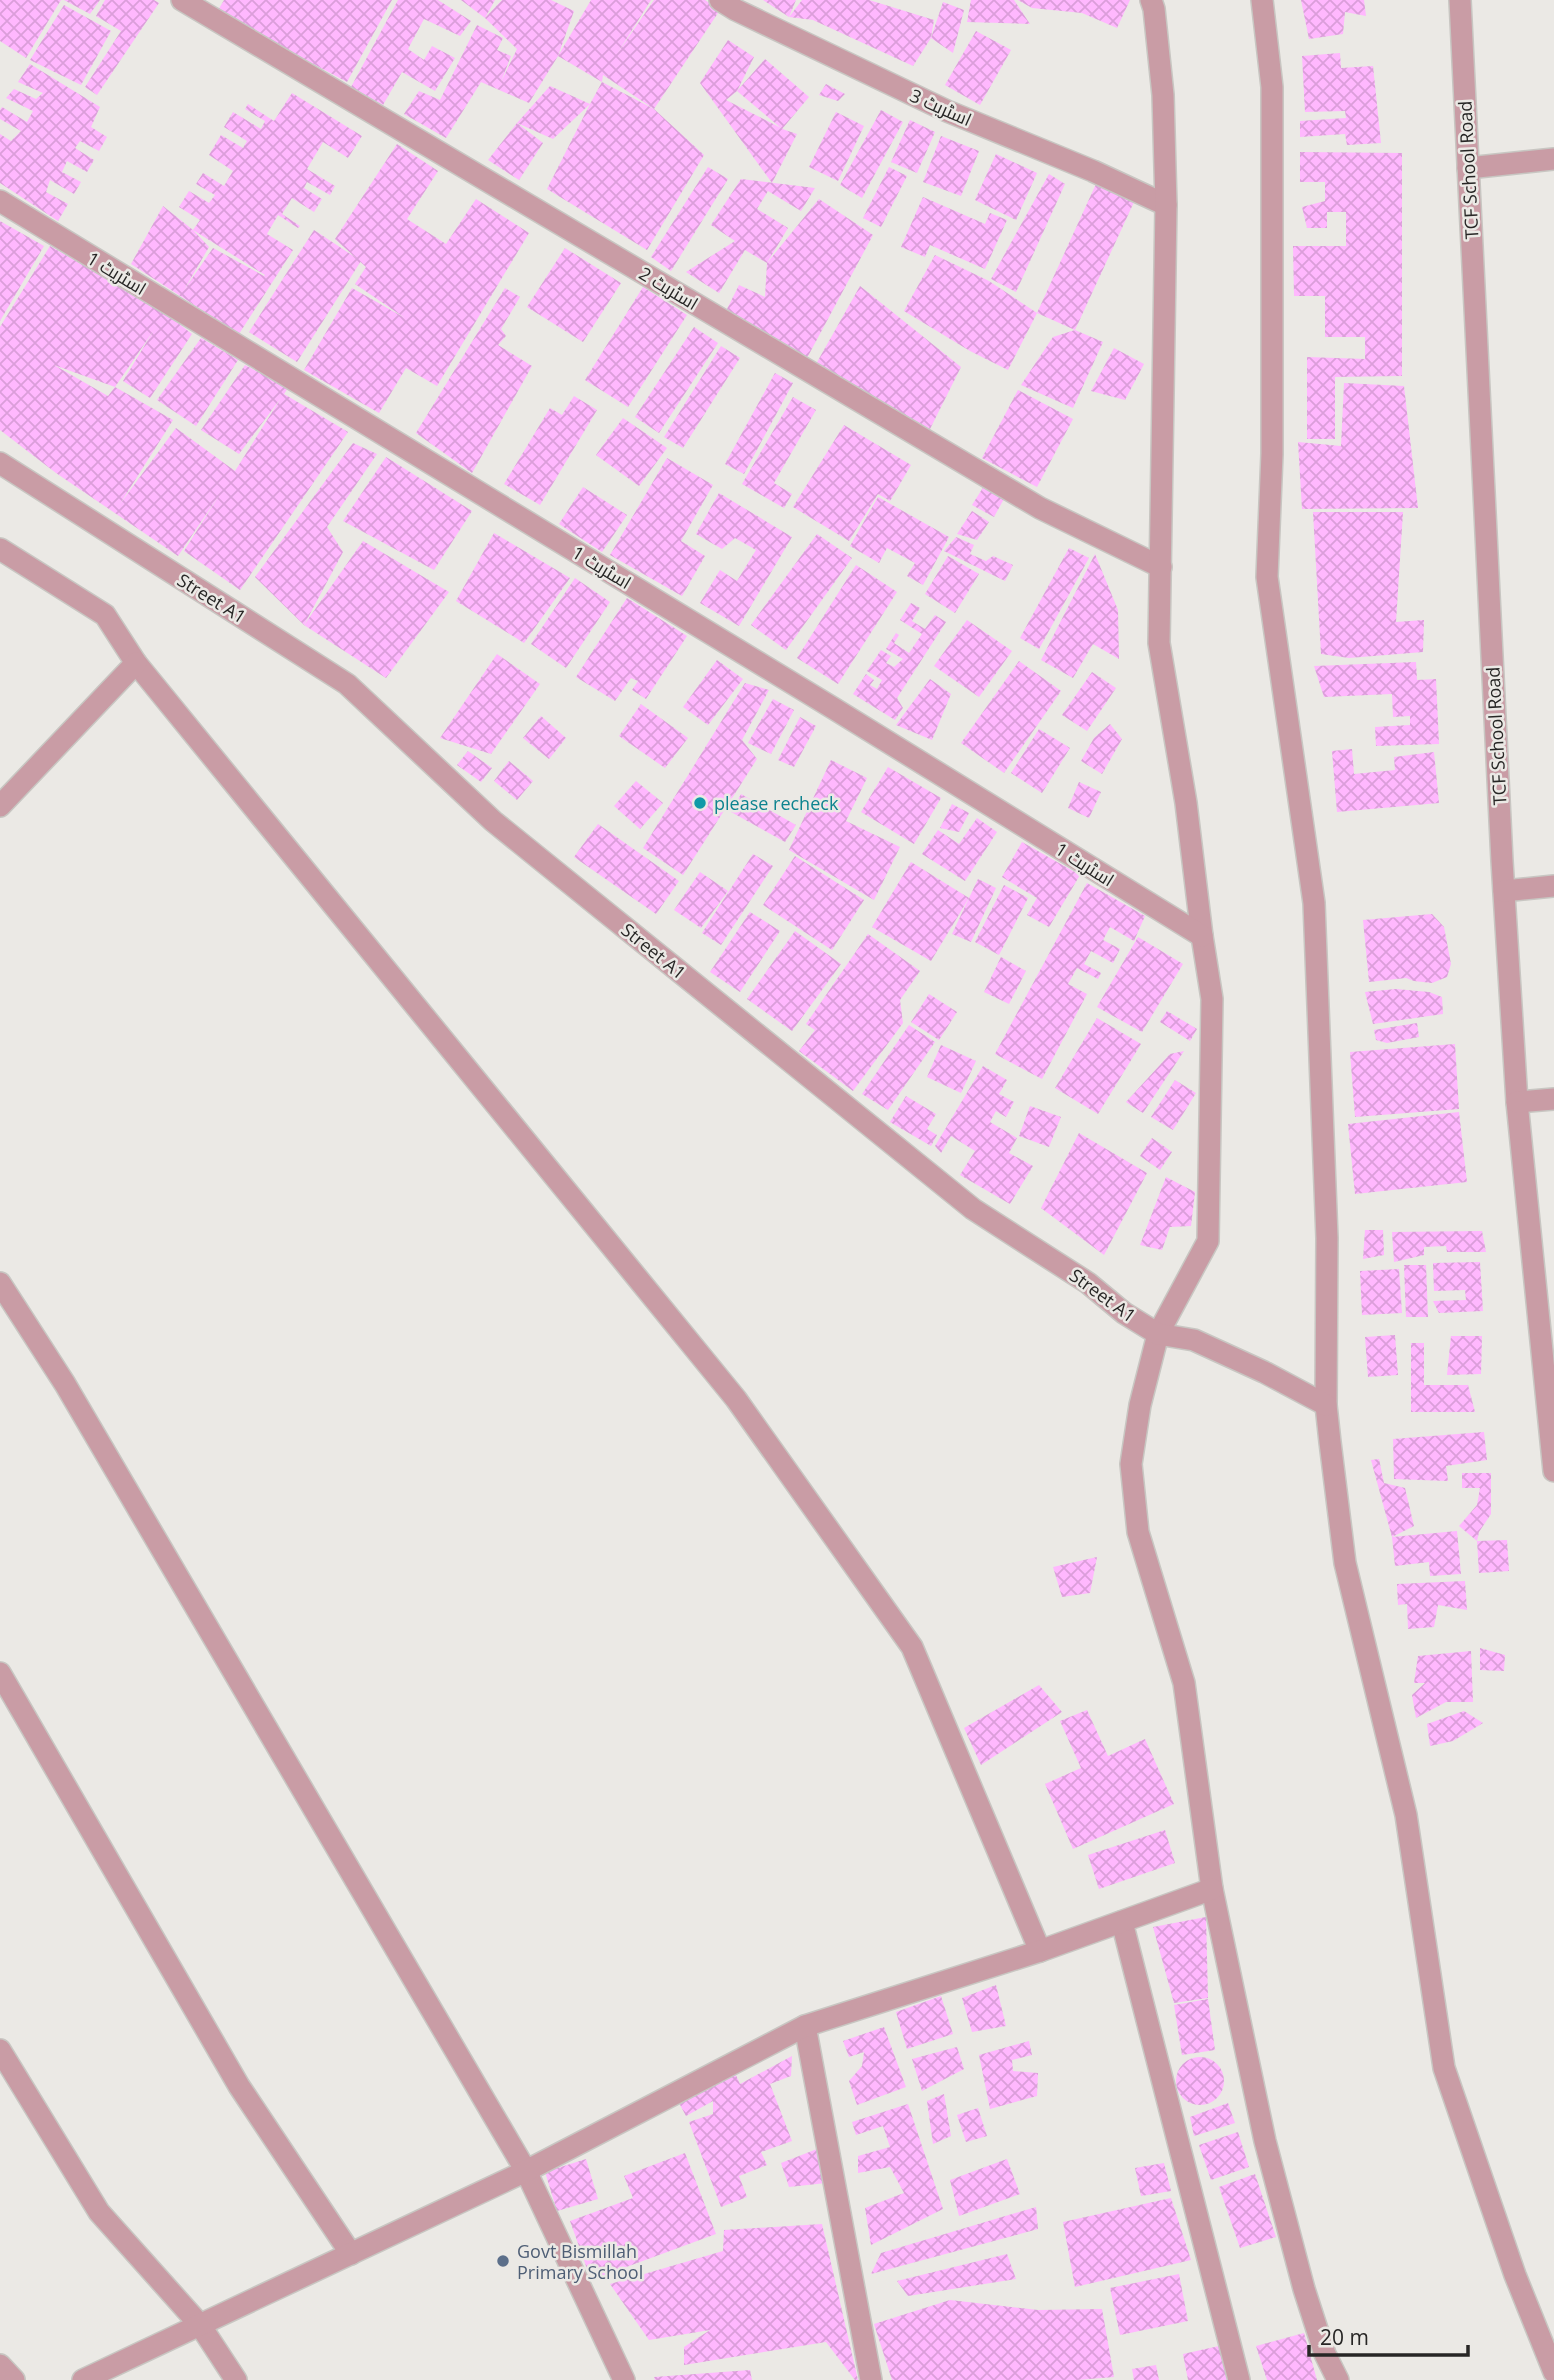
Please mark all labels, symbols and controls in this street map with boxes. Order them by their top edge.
street label: اسٹریٹ 3 [906,83,976,131]
street label: TCF School Road [1452,100,1484,240]
street label: اسٹریٹ 1 [83,246,151,300]
street label: اسٹریٹ 2 [635,261,703,315]
street label: اسٹریٹ 1 [568,540,636,594]
street label: Street A1 [173,568,251,628]
street label: TCF School Road [1480,666,1512,806]
place label: please recheck [714,791,839,815]
marker: please recheck [692,795,708,811]
street label: اسٹریٹ 1 [1051,837,1119,891]
street label: Street A1 [617,918,691,984]
street label: Street A1 [1065,1263,1141,1327]
place label: Govt Bismillah Primary School [517,2239,643,2284]
marker: Govt Bismillah Primary School [495,2253,511,2269]
scale bar [1309,2314,1468,2358]
text: 20 m [1320,2323,1369,2351]

